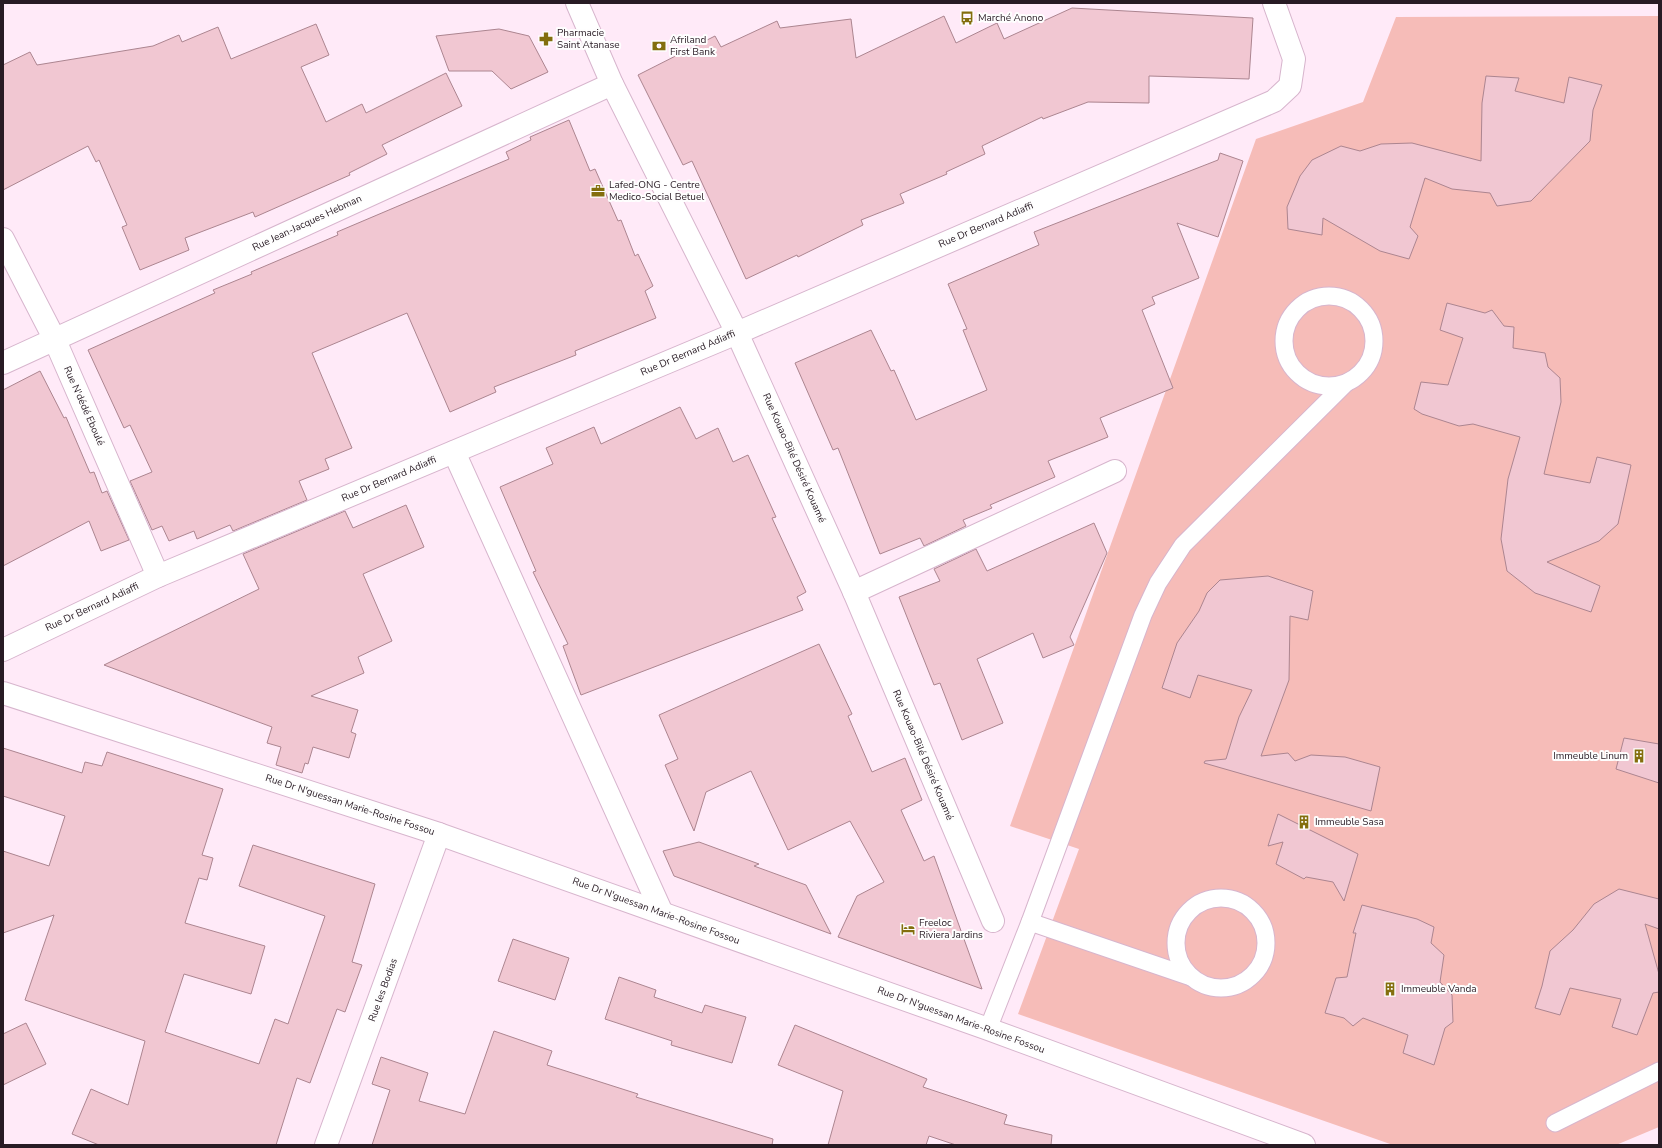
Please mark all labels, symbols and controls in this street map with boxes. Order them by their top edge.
bus stop icon: Marché Anono [959,10,975,26]
place label: Marché Anono [978,11,1044,25]
place label: Pharmacie Saint Atanase [557,26,620,52]
pharmacy icon: Pharmacie Saint Atanase [538,31,554,47]
place label: Afriland First Bank [670,33,716,59]
bank icon: Afriland First Bank [651,38,667,54]
place label: Lafed-ONG - Centre Medico-Social Betuel [609,178,704,204]
office icon: Lafed-ONG - Centre Medico-Social Betuel [590,183,606,199]
street label: Rue Jean-Jacques Hebman [250,191,364,255]
street label: Rue Dr Bernard Adiaffi [936,199,1036,251]
street label: Rue Dr Bernard Adiaffi [638,327,738,379]
street label: Rue N'dédé Eboulé [60,364,108,448]
street label: Rue Kouao-Bilé Désiré Kouamé [759,391,829,525]
street label: Rue Dr Bernard Adiaffi [339,453,439,505]
street label: Rue Dr Bernard Adiaffi [43,579,141,635]
street label: Rue Kouao-Bilé Désiré Kouamé [889,688,957,822]
building icon: Immeuble Linum [1631,748,1647,764]
place label: Immeuble Linum [1553,749,1628,763]
street label: Rue Dr N'guessan Marie-Rosine Fossou [264,771,436,839]
building icon: Immeuble Sasa [1296,814,1312,830]
place label: Immeuble Sasa [1315,815,1384,829]
street label: Rue Dr N'guessan Marie-Rosine Fossou [570,874,742,948]
place label: Freeloc Riviera Jardins [919,916,983,942]
hotel icon: Freeloc Riviera Jardins [900,921,916,937]
street label: Rue les Bodias [365,956,401,1024]
building icon: Immeuble Vanda [1382,981,1398,997]
place label: Immeuble Vanda [1401,982,1477,996]
street label: Rue Dr N'guessan Marie-Rosine Fossou [875,983,1047,1057]

